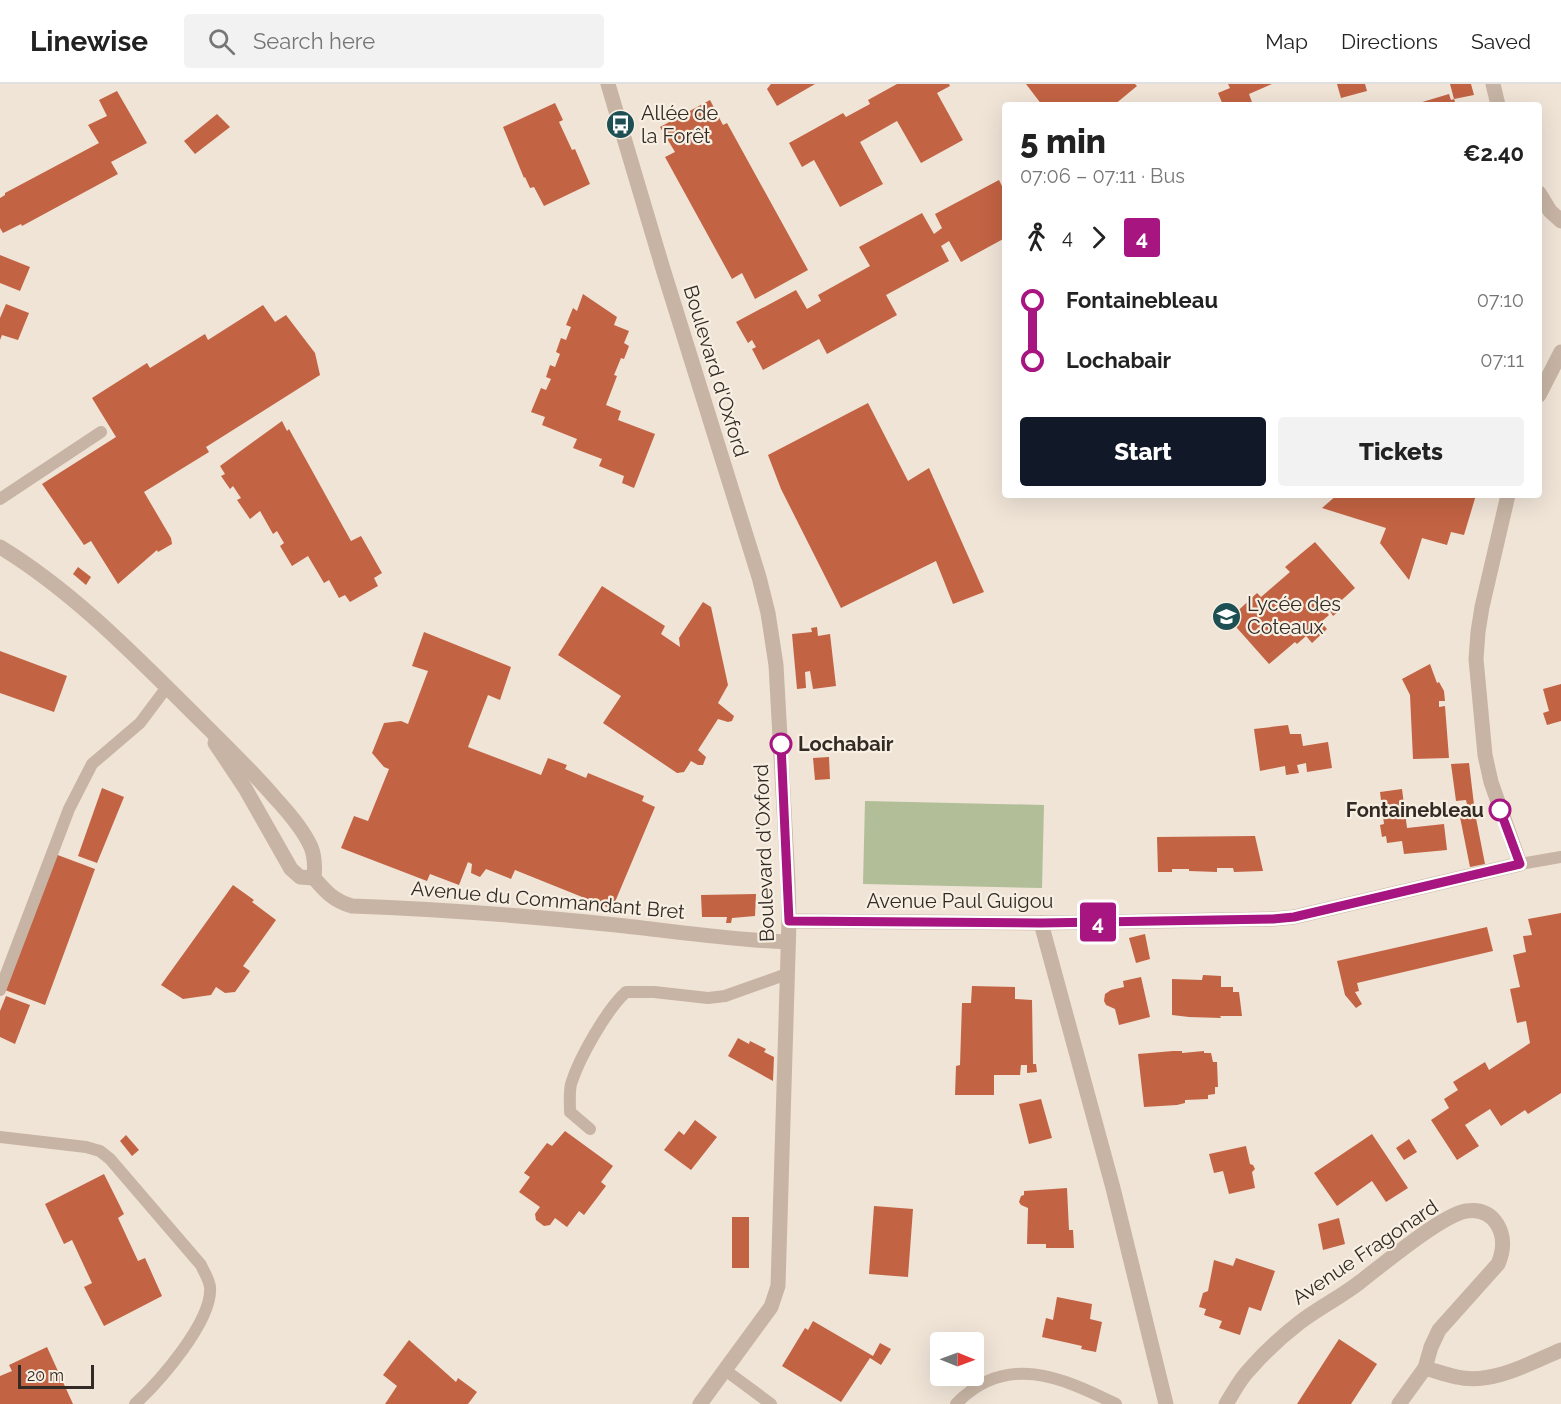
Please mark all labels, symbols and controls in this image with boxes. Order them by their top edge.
search box [184,14,604,68]
text: Linewise [30,25,148,58]
icon: search [205,25,238,58]
text: Search here [253,28,375,54]
text: Map [1265,29,1308,54]
text: Directions [1341,29,1438,54]
text: Saved [1471,29,1531,54]
place label: Allée de la Forêt [641,101,718,148]
bus stop icon: Allée de la Forêt [604,109,636,141]
text: 5 min [1020,122,1106,161]
text: €2.40 [1463,140,1524,166]
text: 07:06 – 07:11 · Bus [1020,164,1185,188]
icon: walk [1020,221,1053,254]
icon: forward [1082,221,1115,254]
text: 4 [1062,225,1073,249]
text: 4 [1136,225,1148,250]
street label: Boulevard d'Oxford [678,282,754,460]
text: Fontainebleau [1066,287,1218,313]
text: 07:10 [1477,288,1524,312]
text: Lochabair [1066,347,1171,373]
text: 07:11 [1480,348,1524,372]
button: Start [1020,417,1266,486]
button: Tickets [1278,417,1524,486]
place label: Lycée des Coteaux [1247,592,1341,639]
school or university icon: Lycée des Coteaux [1210,600,1242,632]
place label: Lochabair [798,732,894,756]
marker: Lochabair [770,733,792,755]
street label: Boulevard d'Oxford [749,764,779,942]
place label: Fontainebleau [1346,798,1484,822]
marker: Fontainebleau [1489,799,1511,821]
street label: Avenue du Commandant Bret [410,876,686,924]
street label: Avenue Paul Guigou [866,889,1054,913]
line badge: 4 [1078,902,1118,942]
text: 4 [1092,910,1104,935]
street label: Avenue Fragonard [1288,1194,1442,1310]
north arrow [930,1332,984,1386]
map controls [930,1332,984,1386]
scale bar [18,1362,94,1390]
text: 20 m [27,1366,64,1385]

